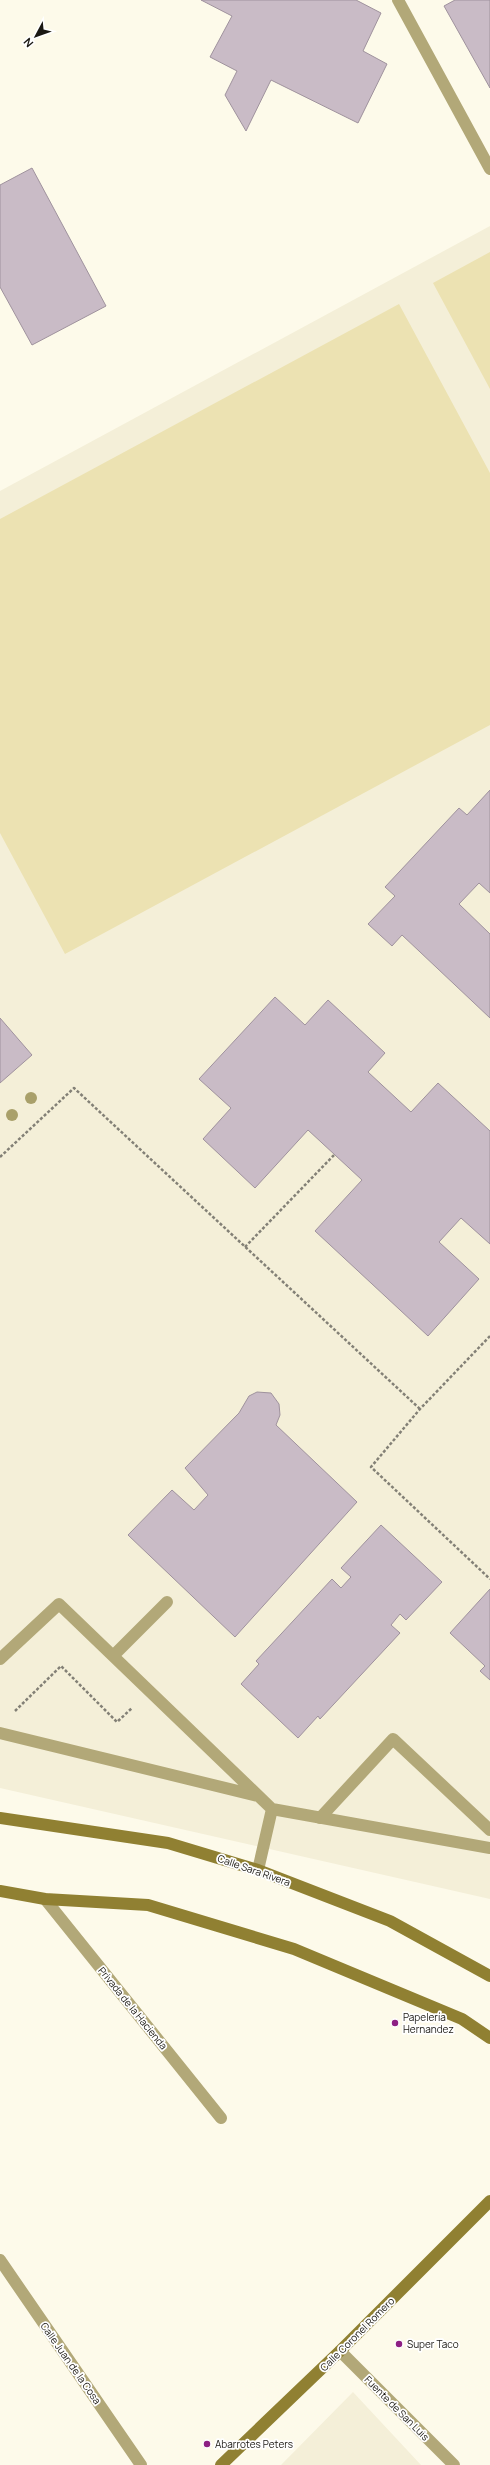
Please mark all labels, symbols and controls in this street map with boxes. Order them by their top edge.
north arrow [16,16,56,56]
text: N [20,35,36,51]
street label: Calle Sara Rivera [216,1851,292,1889]
street label: Privada de la Hacienda [95,1964,171,2052]
place label: Papelería Hernandez [403,2010,454,2036]
marker: Papelería Hernandez [390,2018,400,2028]
street label: Calle Coronel Romero [317,2294,397,2374]
street label: Calle Juan de la Cosa [38,2319,104,2407]
place label: Super Taco [407,2337,459,2351]
marker: Super Taco [394,2339,404,2349]
street label: Fuente de San Luis [362,2373,432,2443]
place label: Abarrotes Peters [215,2437,293,2451]
marker: Abarrotes Peters [202,2439,212,2449]

